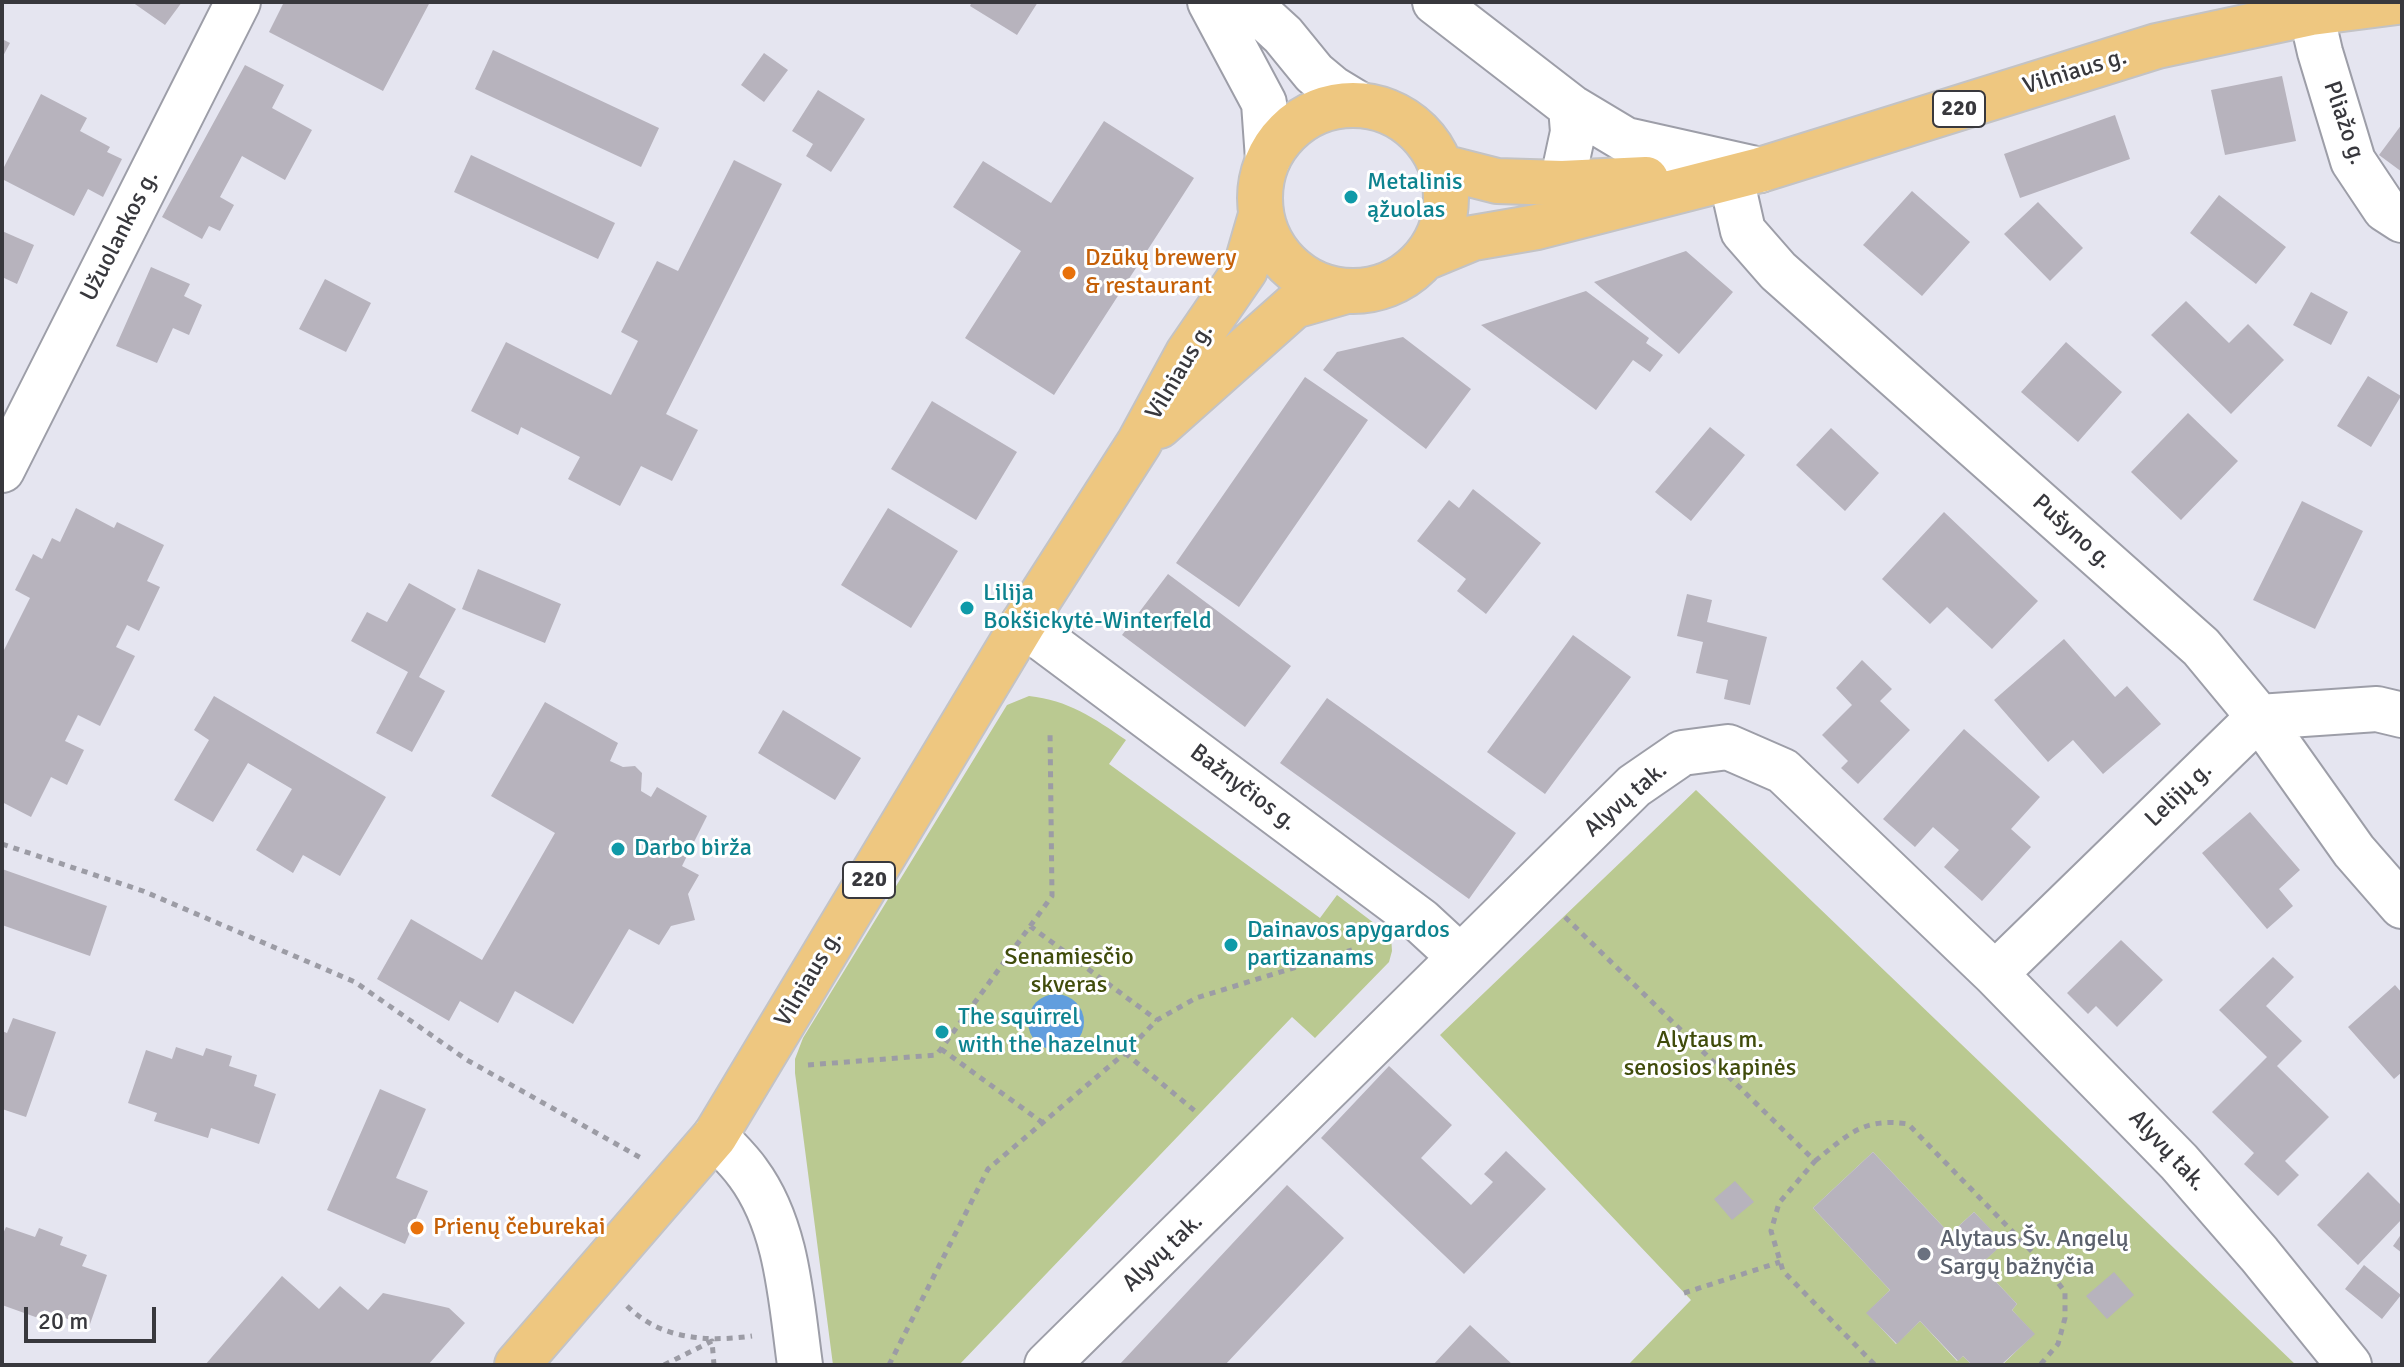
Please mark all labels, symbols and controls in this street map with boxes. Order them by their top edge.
street label: Vilniaus g. [2020,43,2130,101]
street label: Pliažo g. [2316,77,2372,169]
road number: 220 [1933,91,1985,127]
street label: Užuolankos g. [75,166,165,306]
place label: Metalinis ąžuolas [1367,169,1462,225]
marker: Metalinis ąžuolas [1342,188,1360,206]
place label: Dzūkų brewery & restaurant [1085,245,1237,301]
marker: Dzūkų brewery & restaurant [1060,264,1078,282]
street label: Vilniaus g. [1140,319,1220,425]
street label: Pušyno g. [2026,489,2118,575]
place label: Lilija Bokšickytė-Winterfeld [983,580,1212,636]
marker: Lilija Bokšickytė-Winterfeld [958,599,976,617]
street label: Bažnyčios g. [1184,738,1302,838]
street label: Alyvų tak. [1579,756,1673,844]
street label: Lelijų g. [2140,756,2218,834]
place label: Darbo birža [634,835,752,863]
marker: Darbo birža [609,840,627,858]
road number: 220 [843,862,895,898]
place label: Dainavos apygardos partizanams [1247,917,1450,973]
street label: Vilniaus g. [769,926,849,1032]
marker: Dainavos apygardos partizanams [1222,936,1240,954]
park label: Senamiesčio skveras [1004,944,1134,1000]
place label: The squirrel with the hazelnut [958,1004,1137,1060]
marker: The squirrel with the hazelnut [933,1023,951,1041]
park label: Alytaus m. senosios kapinės [1624,1027,1796,1083]
street label: Alyvų tak. [2122,1104,2212,1198]
street label: Alyvų tak. [1117,1208,1209,1298]
place label: Prienų čeburekai [433,1214,606,1242]
marker: Prienų čeburekai [408,1219,426,1237]
place label: Alytaus Šv. Angelų Sargų bažnyčia [1940,1226,2129,1282]
marker: Alytaus Šv. Angelų Sargų bažnyčia [1915,1245,1933,1263]
scale bar [28,1291,160,1341]
text: 20 m [38,1306,88,1336]

